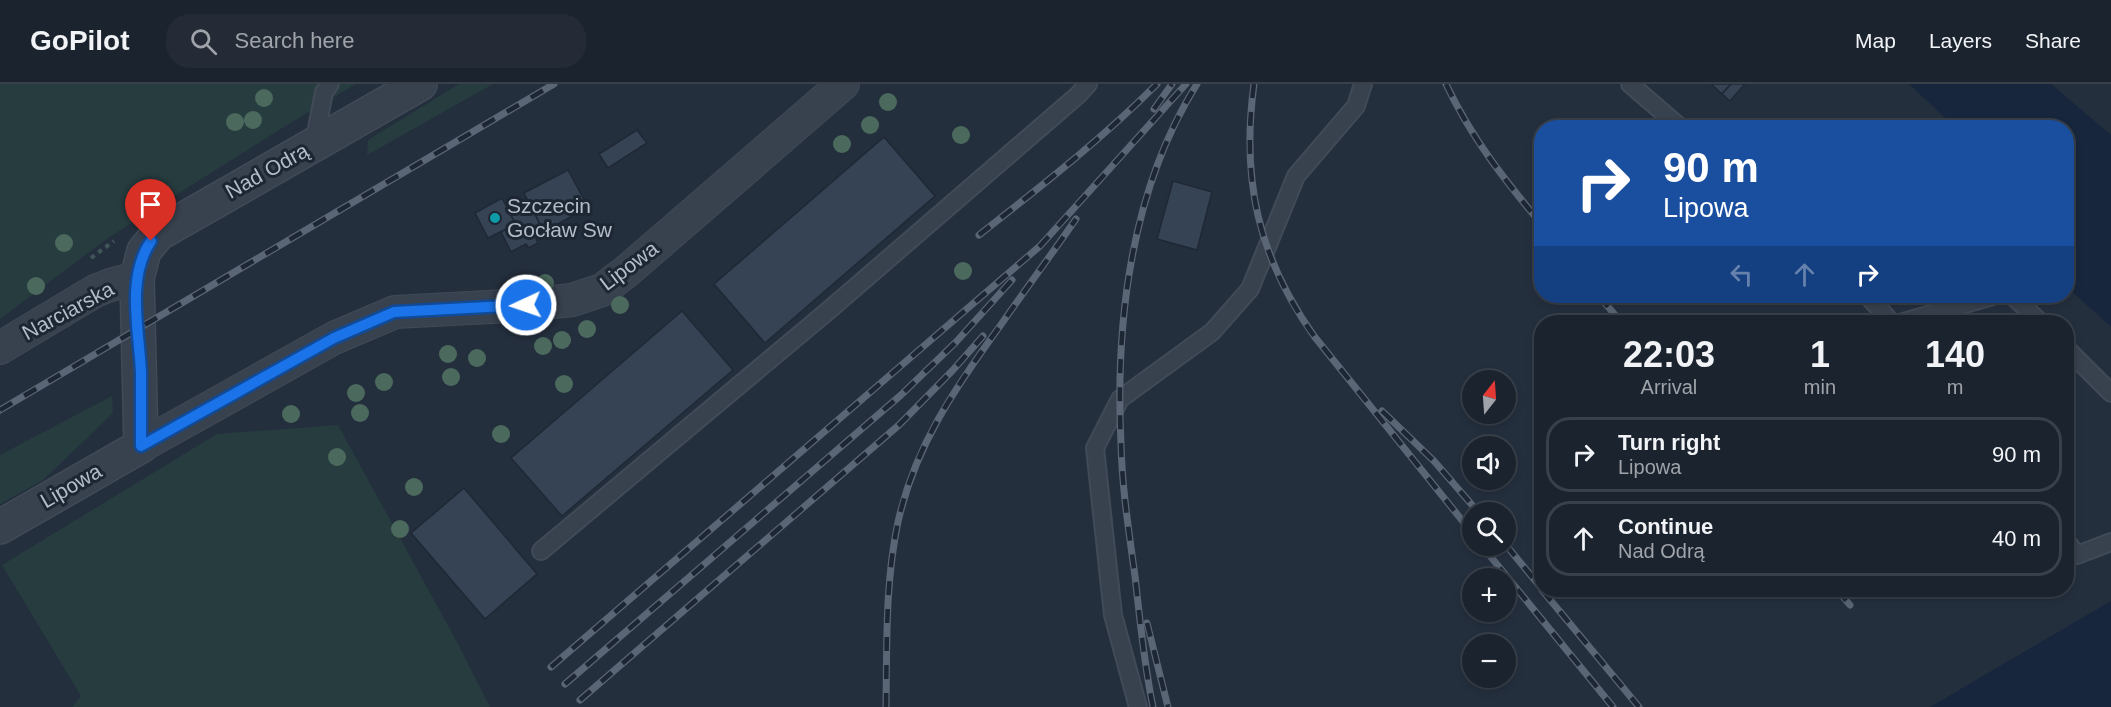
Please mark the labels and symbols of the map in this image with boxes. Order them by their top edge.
street label: Nad Odrą [221,138,312,203]
pin [125,179,176,241]
place label: Szczecin Gocław Sw [507,194,613,241]
marker: Szczecin Gocław Sw [488,211,502,225]
street label: Lipowa [595,236,662,295]
position arrow [494,273,558,337]
street label: Narciarska [18,277,118,344]
north arrow [1462,370,1516,424]
street label: Lipowa [36,459,106,512]

